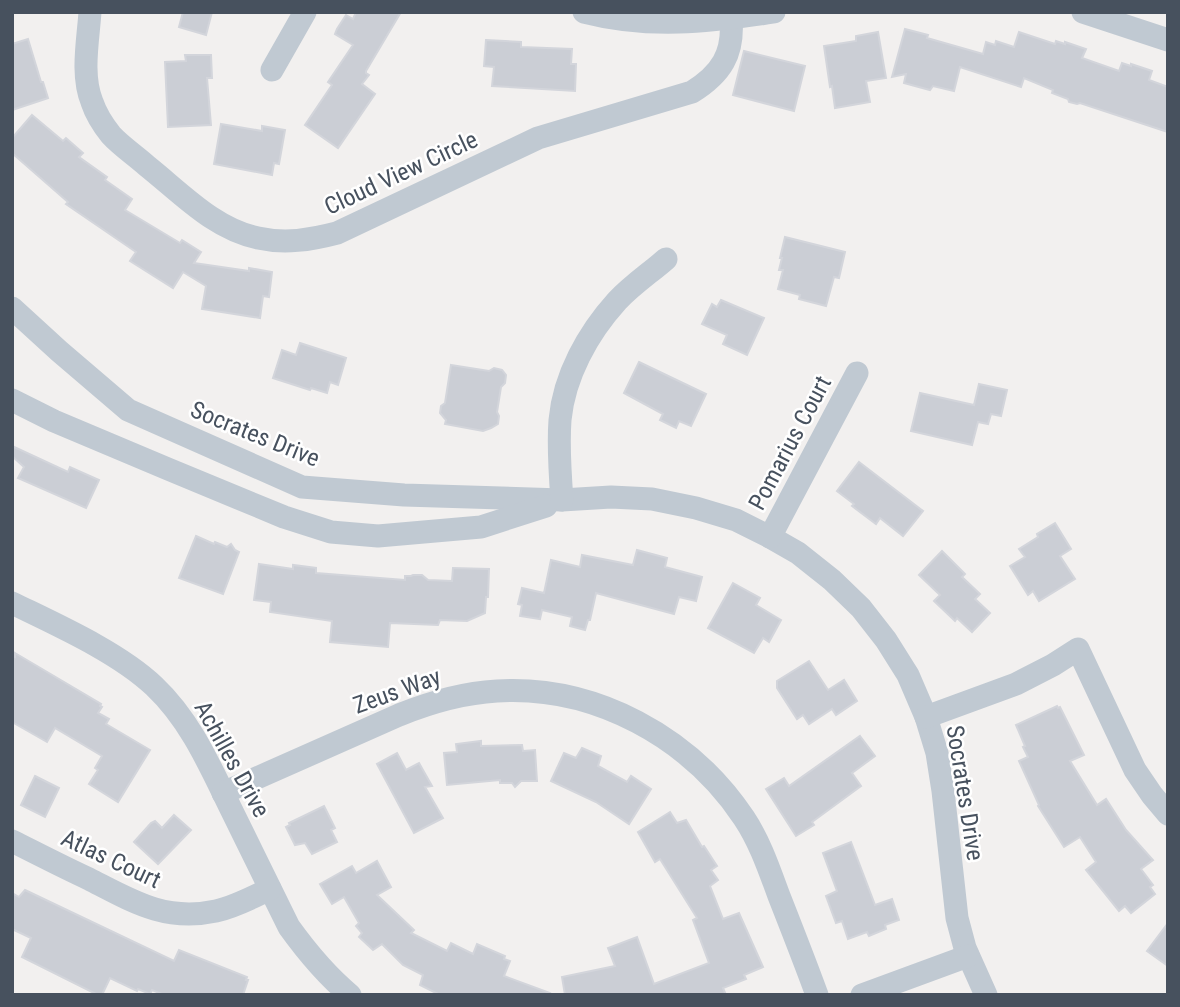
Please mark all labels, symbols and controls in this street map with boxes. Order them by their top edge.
street label: Cloud View Circle [320,125,482,221]
street label: Pomarius Court [743,371,837,515]
street label: Socrates Drive [186,395,324,473]
street label: Zeus Way [350,662,444,720]
street label: Achilles Drive [189,696,275,822]
street label: Socrates Drive [940,723,990,863]
street label: Atlas Court [57,824,165,894]

